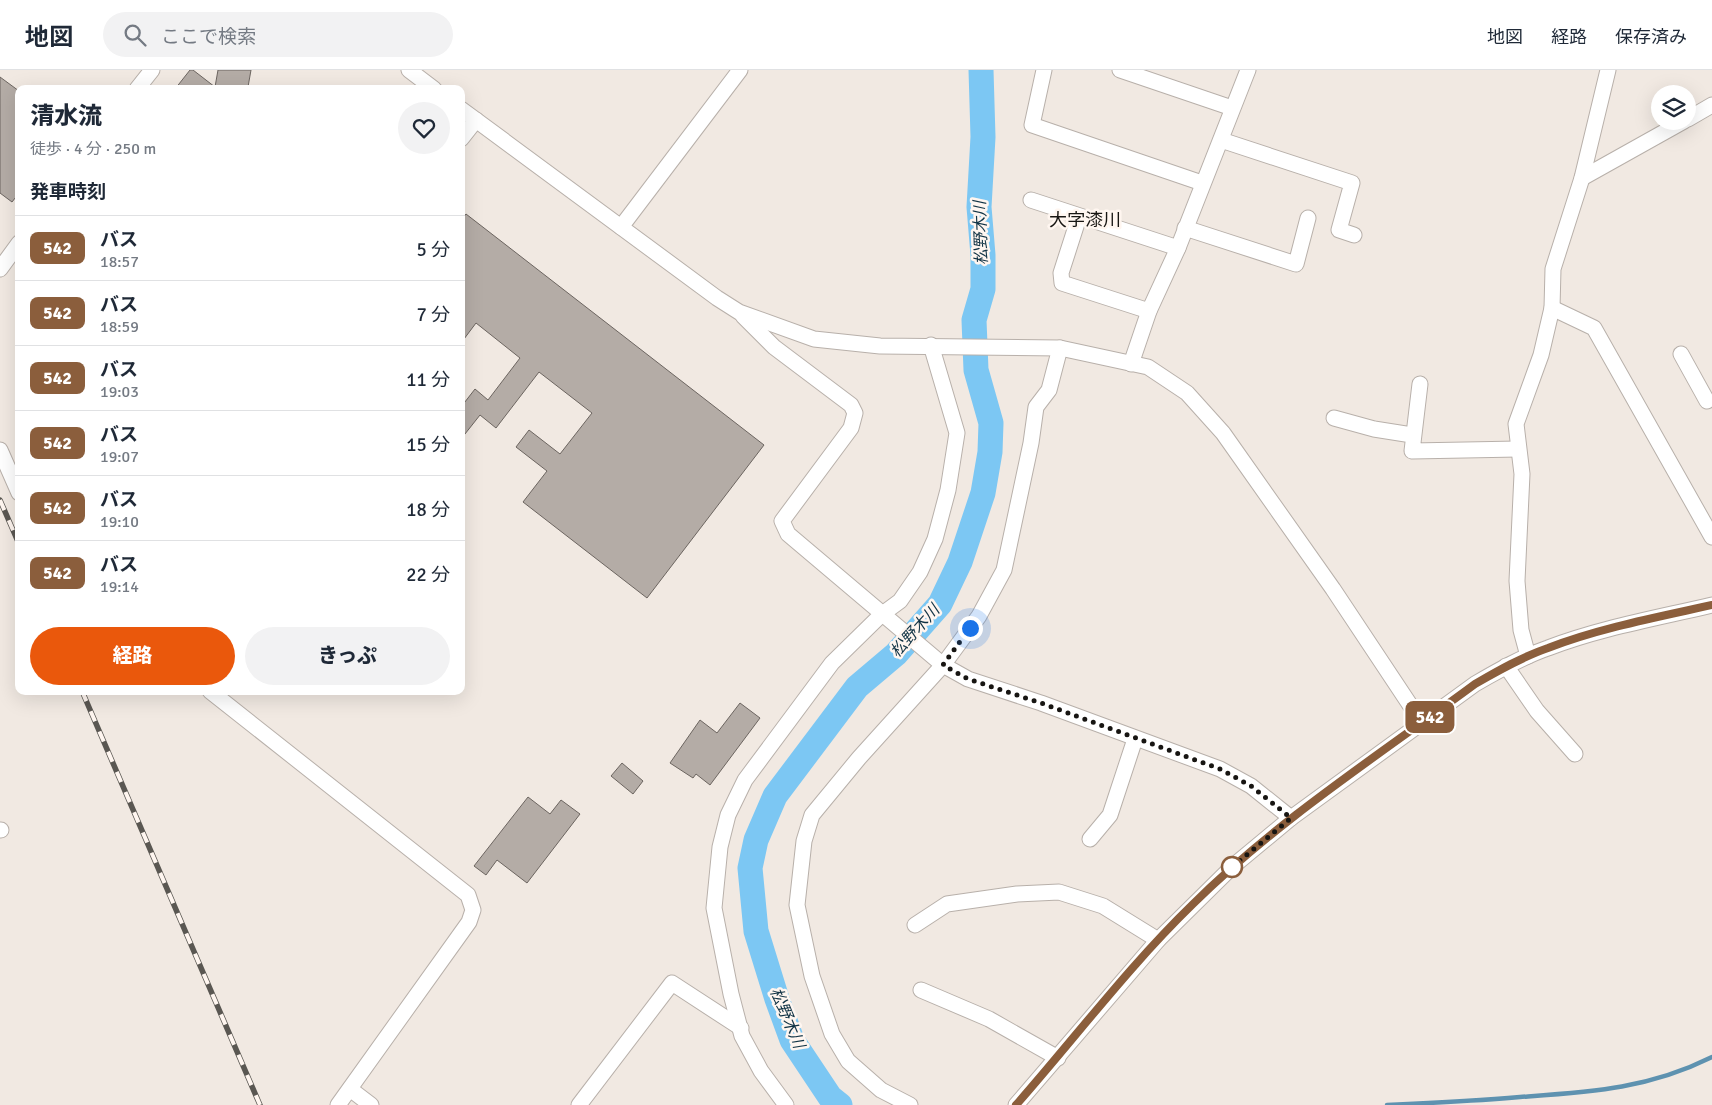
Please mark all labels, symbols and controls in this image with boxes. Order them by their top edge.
search box [103,12,453,57]
icon: search [121,21,149,49]
text: 地図 [25,22,73,52]
text: ここで検索 [161,25,256,49]
text: 地図 [1487,26,1523,48]
text: 経路 [1551,26,1587,48]
text: 保存済み [1615,26,1687,48]
map controls [1651,85,1696,130]
button: layers [1651,85,1696,130]
text: 清水流 [30,101,102,131]
button: heart [398,102,450,154]
text: 徒歩 · 4 分 · 250 m [30,139,156,159]
text: 発車時刻 [30,180,106,204]
water label: 松野木川 [970,199,992,265]
district label: 大字漆川 [1049,209,1121,231]
text: バス [100,228,138,252]
text: 542 [43,237,72,259]
text: 5 分 [417,238,450,262]
text: 18:57 [100,252,139,272]
text: バス [100,293,138,317]
text: 542 [43,302,72,324]
text: 7 分 [417,303,450,327]
text: 18:59 [100,317,139,337]
text: バス [100,358,138,382]
text: 542 [43,367,72,389]
text: 11 分 [406,368,450,392]
text: 19:03 [100,382,139,402]
text: バス [100,423,138,447]
text: 542 [43,432,72,454]
text: 15 分 [406,433,450,457]
text: 19:07 [100,447,139,467]
text: バス [100,488,138,512]
text: 542 [43,497,72,519]
text: 18 分 [406,498,450,522]
text: 19:10 [100,512,139,532]
text: バス [100,553,138,577]
text: 542 [43,562,72,584]
text: 22 分 [406,563,450,587]
text: 19:14 [100,577,139,597]
water label: 松野木川 [886,599,945,661]
your location [958,616,983,641]
button: 経路 [30,627,235,685]
button: きっぷ [245,627,450,685]
line badge: 542 [1401,701,1459,733]
text: 542 [1415,706,1445,728]
unlabelled marker [1221,856,1243,878]
water label: 松野木川 [765,985,809,1053]

